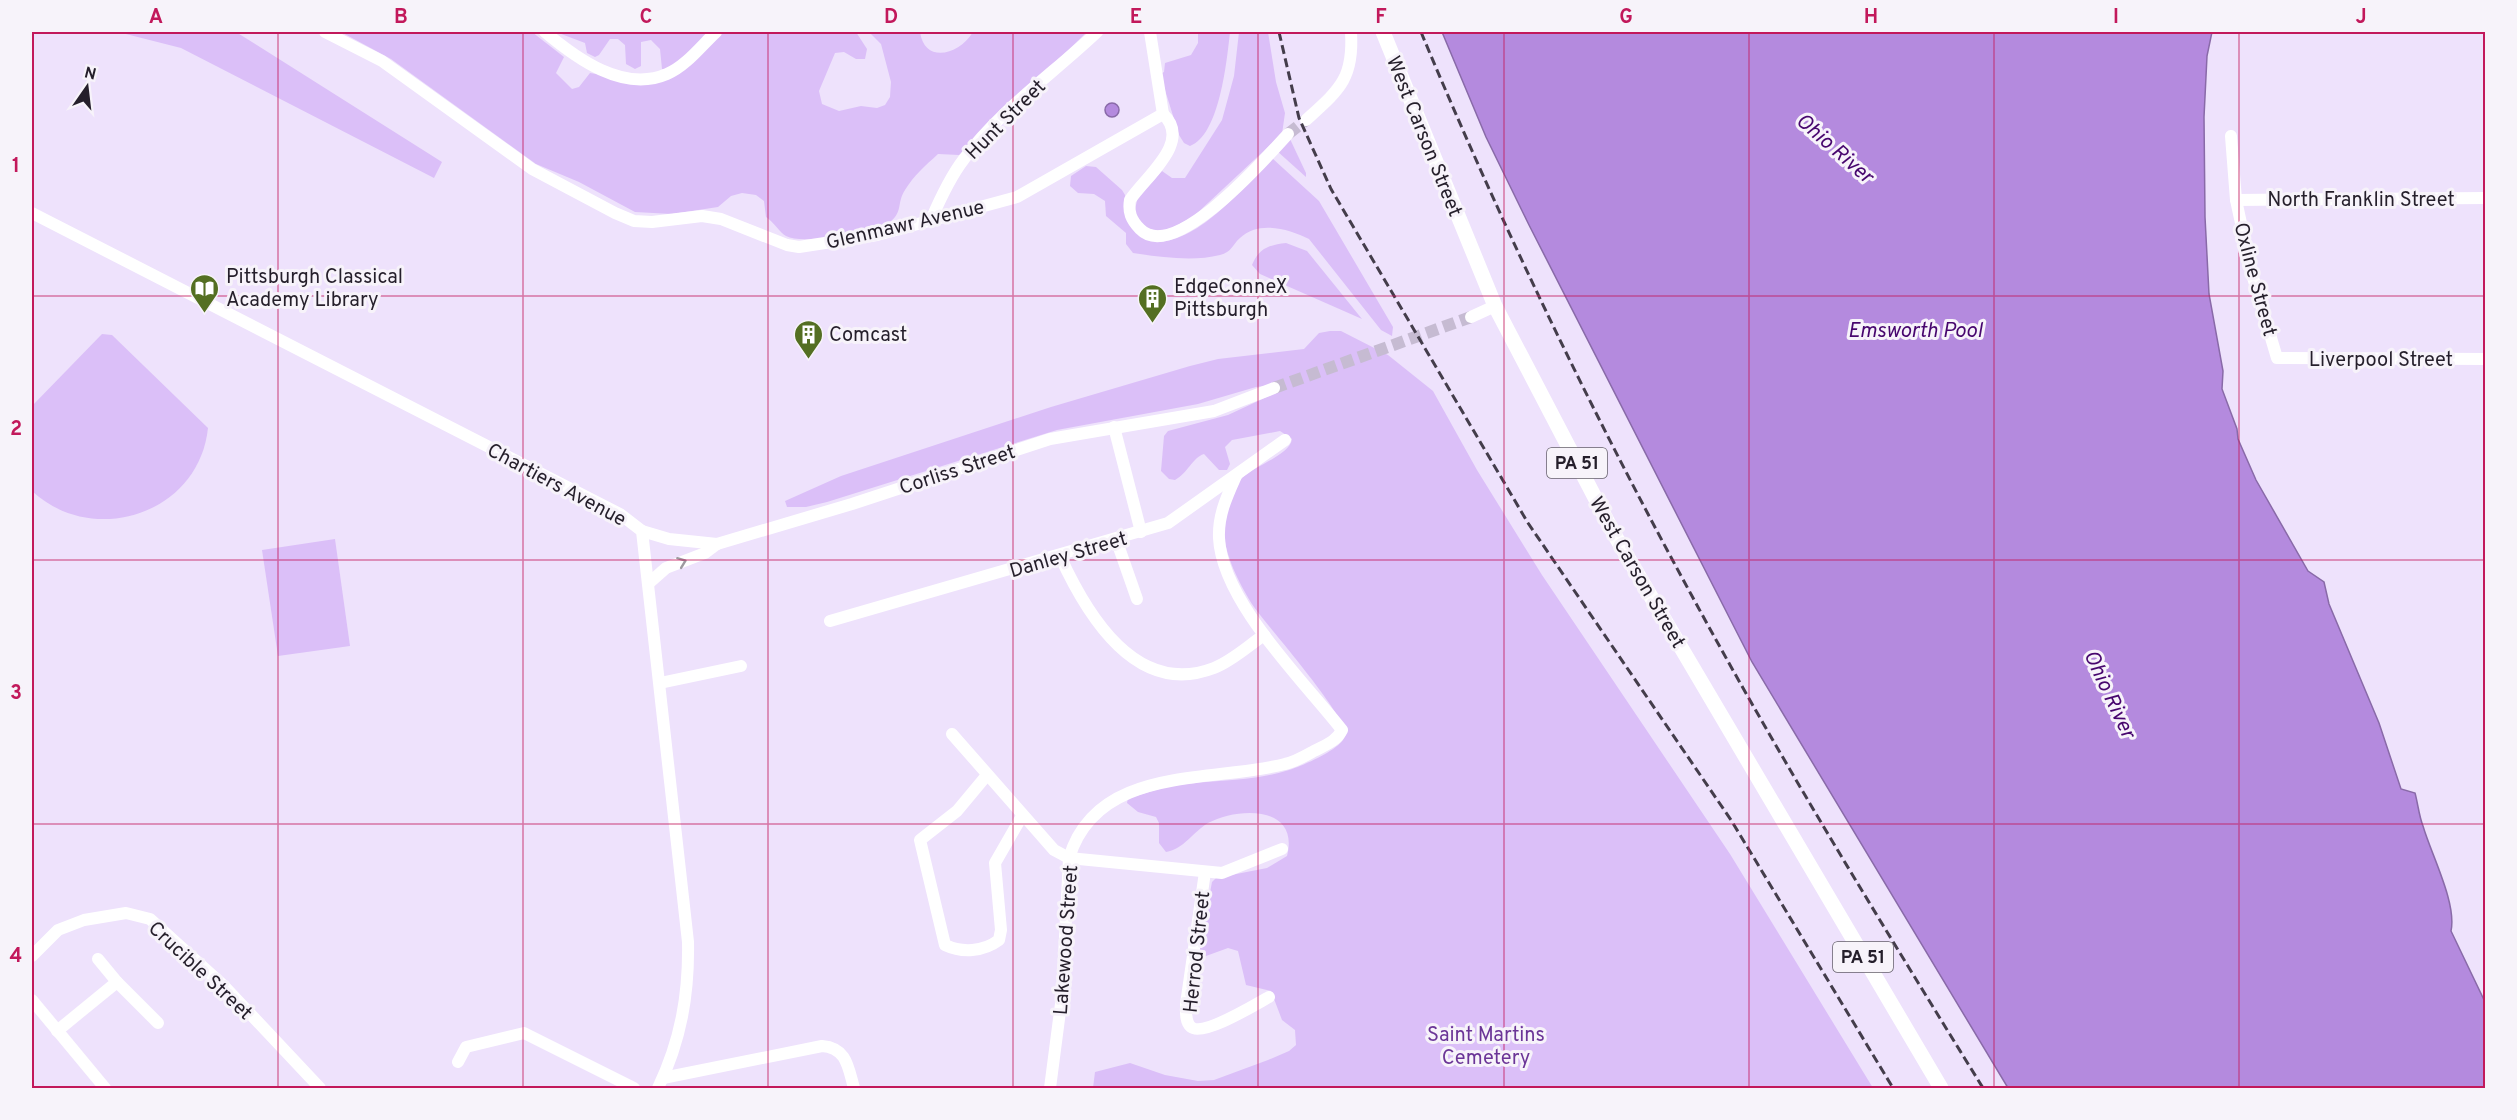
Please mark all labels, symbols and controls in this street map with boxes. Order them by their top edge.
text: A [149,5,163,31]
text: B [394,5,408,31]
text: C [640,5,652,31]
text: D [884,5,898,31]
text: E [1130,5,1142,31]
text: F [1375,5,1387,31]
text: G [1619,5,1633,31]
text: H [1864,5,1878,31]
text: I [2113,5,2119,31]
text: J [2355,5,2367,31]
street label: West Carson Street [1379,53,1467,221]
north arrow [57,57,117,117]
text: N [82,63,98,85]
street label: Hunt Street [961,75,1052,166]
water label: Ohio River [1789,108,1880,192]
text: 1 [12,154,20,180]
street label: North Franklin Street [2267,188,2455,214]
street label: Glenmawr Avenue [824,195,987,257]
street label: Oxline Street [2226,220,2282,339]
place label: Pittsburgh Classical Academy Library [226,265,403,314]
library icon: Pittsburgh Classical Academy Library [189,272,221,314]
place label: EdgeConneX Pittsburgh [1174,275,1288,324]
building icon: EdgeConneX Pittsburgh [1137,282,1169,324]
building icon: Comcast [792,318,824,360]
water label: Emsworth Pool [1848,318,1984,345]
place label: Comcast [829,323,907,349]
street label: Liverpool Street [2309,348,2453,374]
text: 2 [10,417,22,443]
street label: Chartiers Avenue [482,438,630,533]
street label: Corliss Street [896,440,1019,502]
road number: PA 51 [1547,448,1607,478]
street label: West Carson Street [1582,492,1690,654]
street label: Danley Street [1007,527,1130,585]
one-way arrow [676,557,687,569]
water label: Ohio River [2076,646,2142,745]
text: 3 [10,681,22,707]
street label: Lakewood Street [1049,864,1085,1016]
street label: Herrod Street [1179,890,1217,1014]
street label: Crucible Street [142,916,257,1027]
road number: PA 51 [1833,942,1893,972]
text: 4 [10,944,22,970]
park label: Saint Martins Cemetery [1427,1023,1545,1072]

